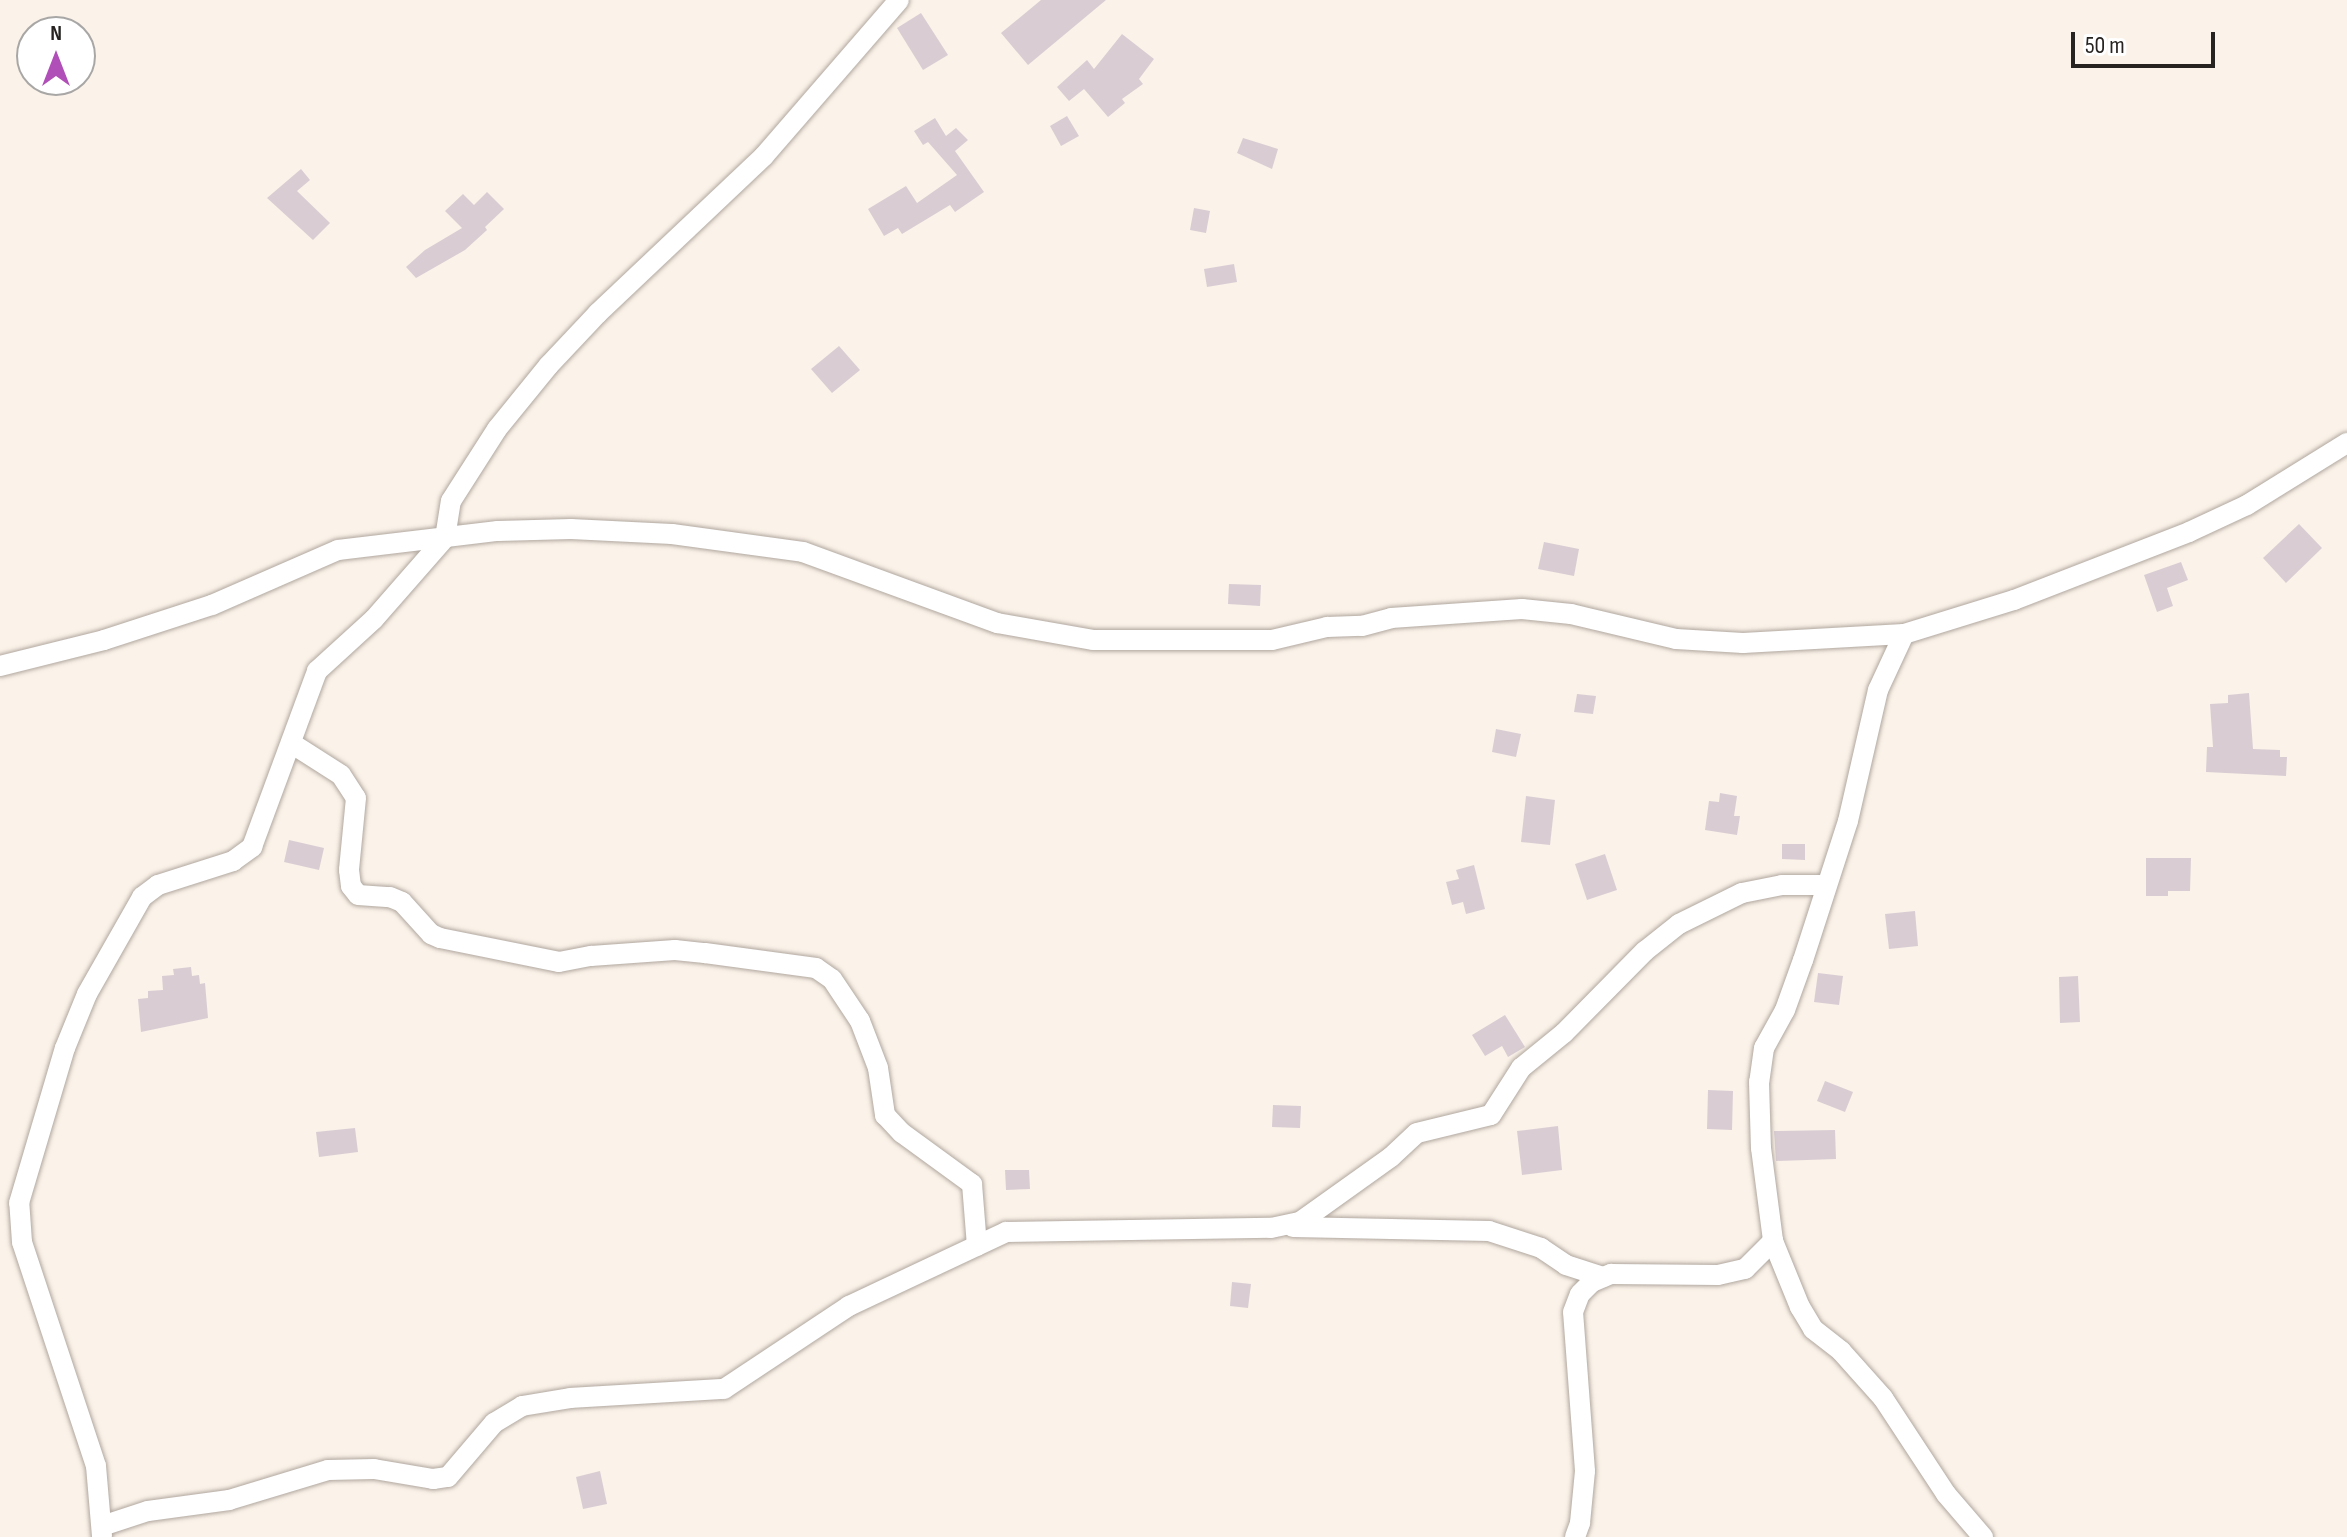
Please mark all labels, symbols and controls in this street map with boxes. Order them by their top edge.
north arrow [16,16,96,96]
scale bar [2075,16,2219,66]
text: N [50,20,62,47]
text: 50 m [2085,31,2125,60]

